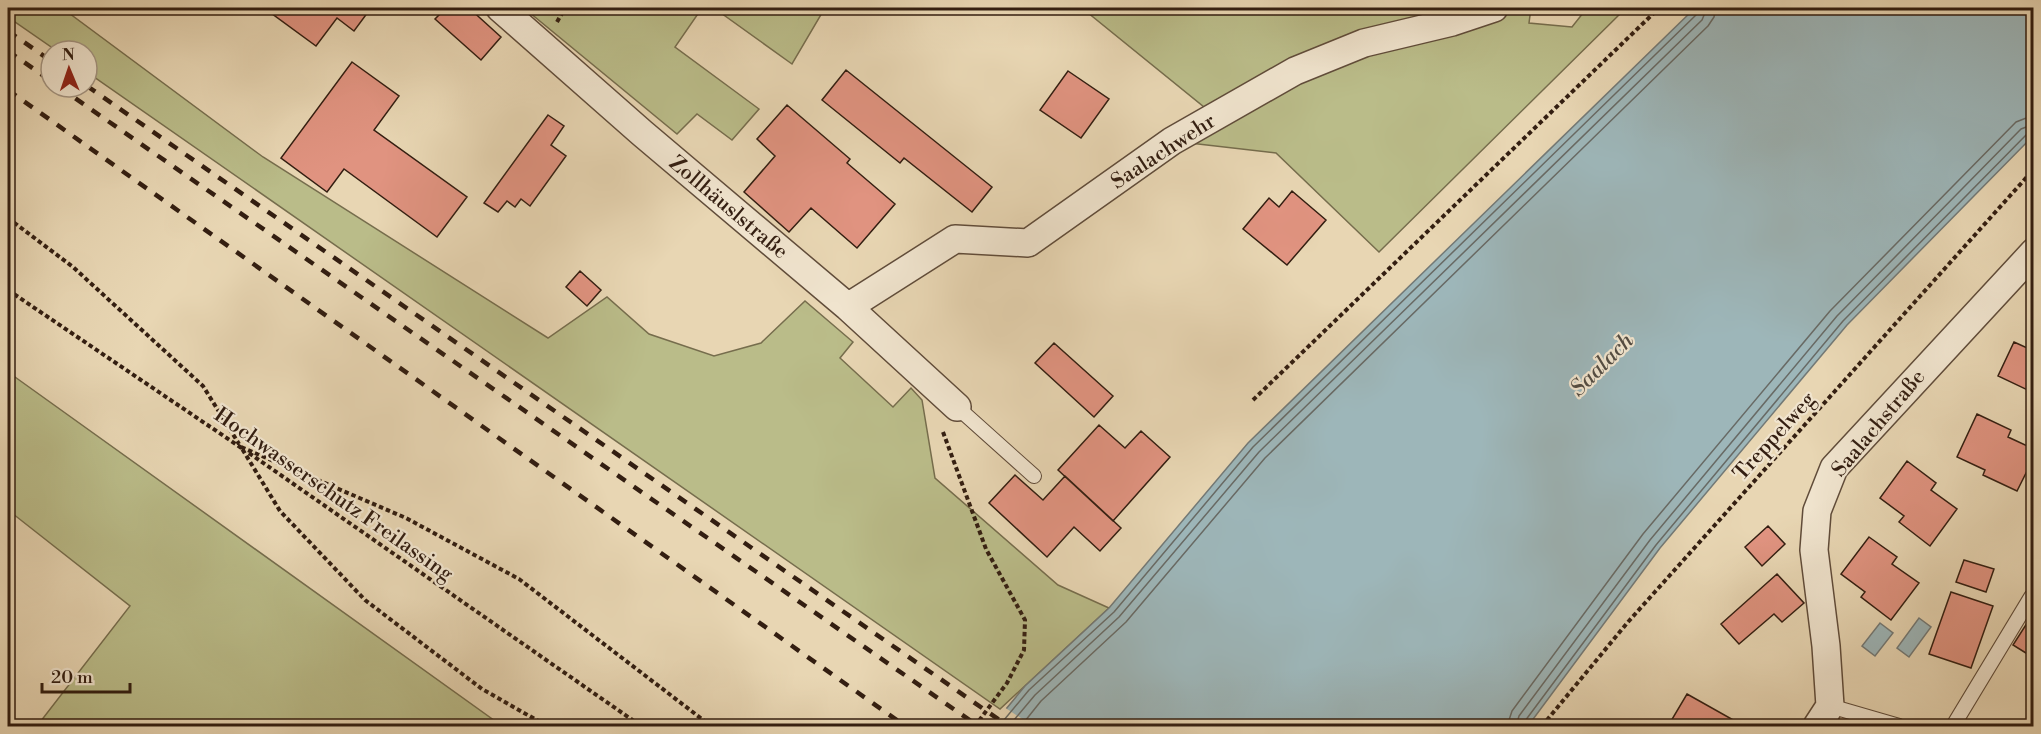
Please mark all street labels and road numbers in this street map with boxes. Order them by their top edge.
street label: Saalachwehr [1106,108,1221,195]
street label: Zollhäuslstraße [664,150,793,265]
street label: Saalachstraße [1826,365,1931,483]
street label: Treppelweg [1728,387,1821,486]
street label: Hochwasserschutz Freilassing [209,402,458,588]

